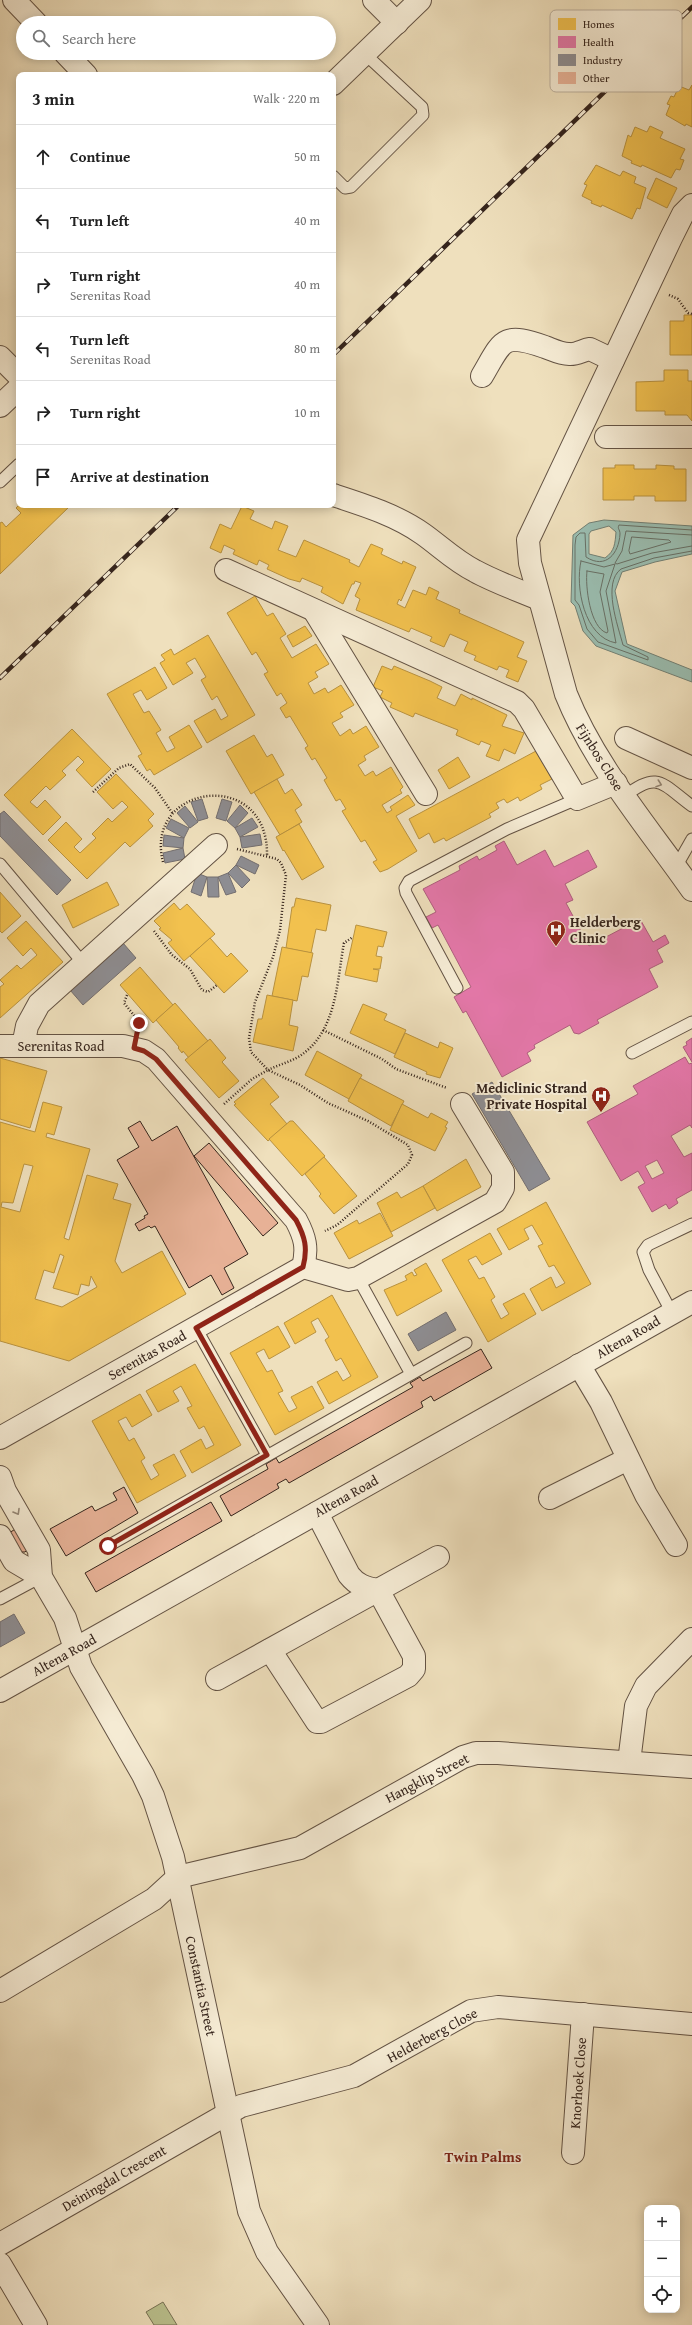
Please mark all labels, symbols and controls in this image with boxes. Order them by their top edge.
legend [550,10,682,92]
search box [16,16,336,60]
text: Homes [583,16,614,32]
icon: search [30,27,52,49]
text: Search here [62,28,136,49]
text: Health [583,34,615,50]
text: Industry [583,52,623,68]
text: Other [583,70,610,86]
text: 3 min [32,86,74,111]
text: Walk · 220 m [253,89,320,108]
icon: ahead [32,146,54,168]
text: Continue [70,146,131,167]
text: 50 m [294,147,320,166]
icon: left [32,210,54,232]
text: Turn left [70,210,129,231]
text: 40 m [294,211,320,230]
text: Turn right [70,265,141,286]
icon: right [32,274,54,296]
text: 40 m [294,275,320,294]
text: Serenitas Road [70,286,151,305]
text: Turn left [70,329,129,350]
icon: left [32,338,54,360]
text: 80 m [294,339,320,358]
text: Serenitas Road [70,350,151,369]
icon: right [32,402,54,424]
text: Turn right [70,402,141,423]
text: 10 m [294,403,320,422]
icon: arrive [32,466,54,488]
text: Arrive at destination [70,466,209,487]
street label: Fijnbos Close [571,719,629,795]
one-way arrow [655,779,662,787]
place label: Helderberg Clinic [570,912,641,948]
hospital icon: Helderberg Clinic [545,919,567,947]
route end [130,1014,148,1032]
street label: Serenitas Road [18,1036,105,1056]
place label: Mediclinic Strand Private Hospital [476,1078,588,1114]
hospital icon: Mediclinic Strand Private Hospital [590,1085,612,1113]
street label: Altena Road [592,1310,664,1363]
street label: Serenitas Road [104,1325,190,1385]
street label: Altena Road [310,1470,382,1522]
one-way arrow [13,1508,20,1515]
route start [99,1537,117,1555]
street label: Altena Road [28,1629,100,1681]
street label: Hangklip Street [382,1748,472,1808]
street label: Constantia Street [181,1934,221,2038]
street label: Helderberg Close [383,2002,481,2067]
street label: Knorhoek Close [565,2036,591,2129]
street label: Deiningdal Crescent [58,2140,170,2216]
district label: Twin Palms [445,2146,521,2167]
map controls [644,2205,680,2313]
button: + [644,2205,680,2241]
button: − [644,2241,680,2277]
button: locate [644,2277,680,2313]

